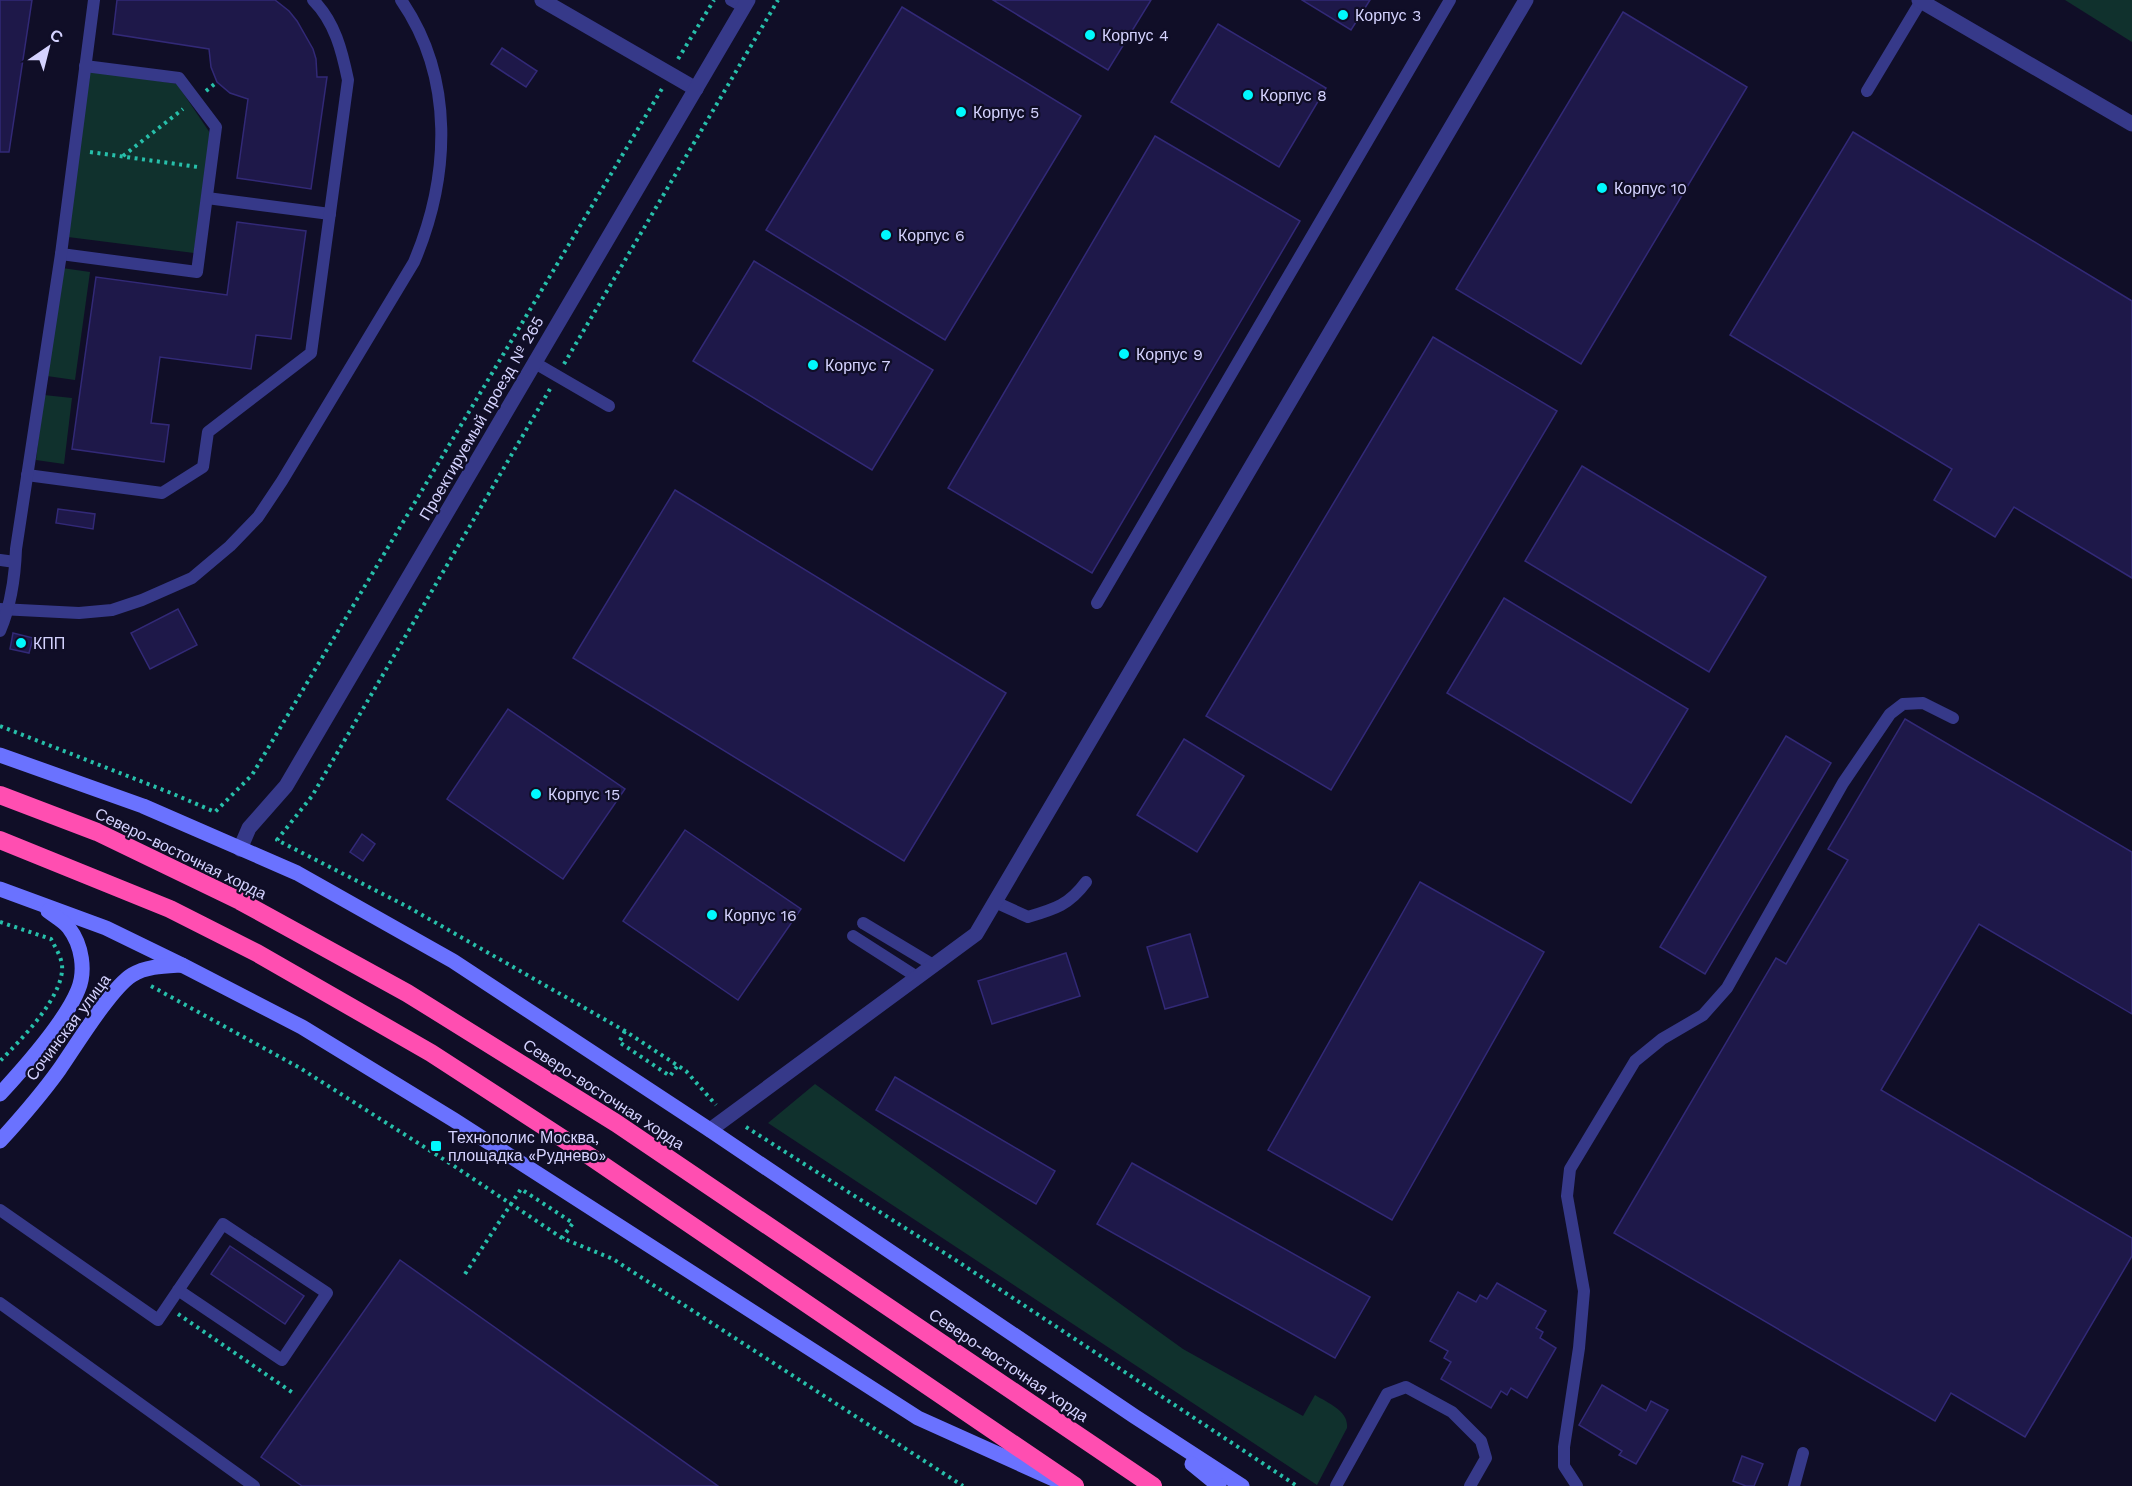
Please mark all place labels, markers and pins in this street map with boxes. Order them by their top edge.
place label: Корпус 3 [1355,6,1421,25]
marker: Корпус 3 [1336,8,1350,22]
place label: Корпус 4 [1102,26,1169,45]
marker: Корпус 4 [1083,28,1097,42]
place label: Корпус 8 [1260,86,1327,105]
marker: Корпус 8 [1241,88,1255,102]
place label: Корпус 5 [973,103,1039,122]
marker: Корпус 5 [954,105,968,119]
place label: Корпус 10 [1614,179,1687,198]
marker: Корпус 10 [1595,181,1609,195]
place label: Корпус 6 [898,226,965,245]
marker: Корпус 6 [879,228,893,242]
place label: Корпус 9 [1136,345,1203,364]
marker: Корпус 9 [1117,347,1131,361]
place label: Корпус 7 [825,356,890,375]
marker: Корпус 7 [806,358,820,372]
place label: КПП [33,634,65,653]
marker: КПП [14,636,28,650]
place label: Корпус 15 [548,785,620,804]
marker: Корпус 15 [529,787,543,801]
place label: Корпус 16 [724,906,797,925]
marker: Корпус 16 [705,908,719,922]
place label: Технополис Москва, площадка «Руднево» [448,1128,607,1165]
marker: Технополис Москва, площадка «Руднево» [429,1139,443,1153]

